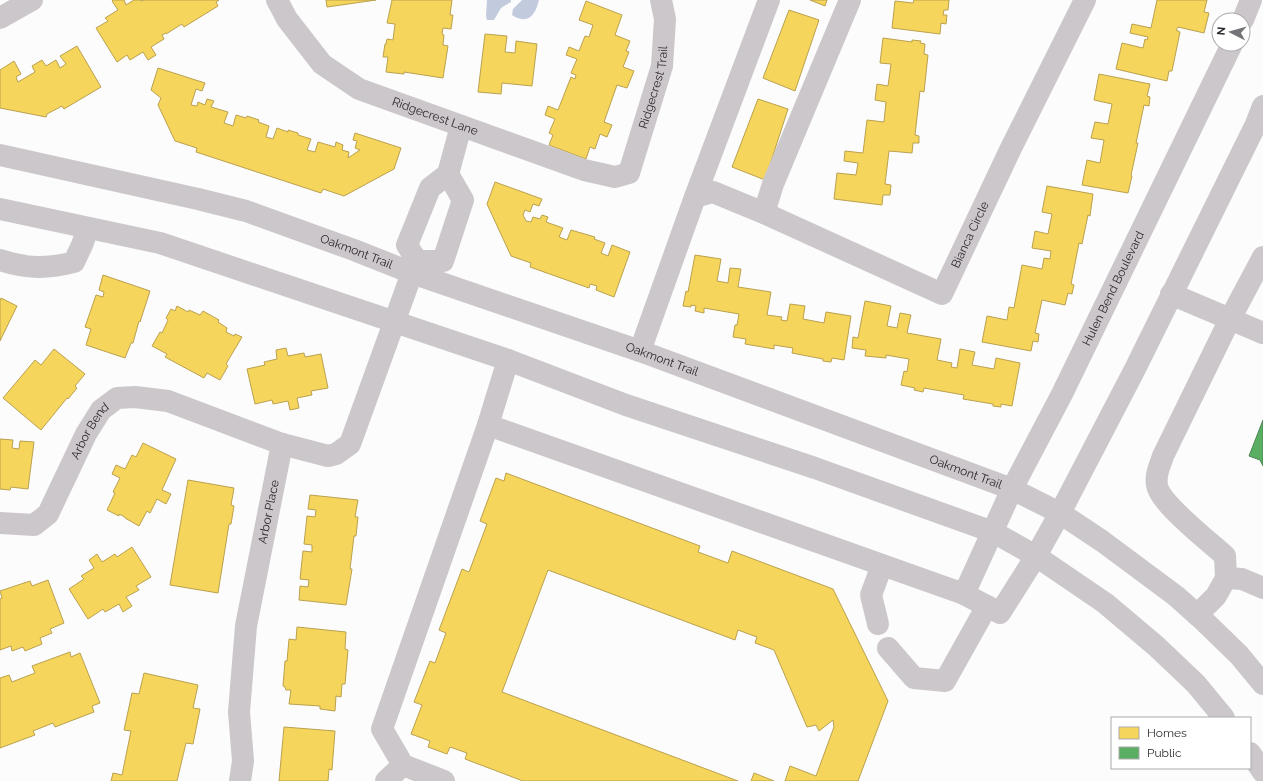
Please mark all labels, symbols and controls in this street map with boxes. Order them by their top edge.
north arrow [1211,12,1251,52]
text: N [1215,26,1228,36]
street label: Ridgecrest Trail [636,45,670,130]
street label: Ridgecrest Lane [390,94,480,138]
street label: Bianca Circle [948,199,992,270]
street label: Hulen Bend Boulevard [1079,229,1147,348]
street label: Oakmont Trail [318,231,396,272]
street label: Oakmont Trail [624,340,701,379]
street label: Arbor Bend [68,400,112,462]
street label: Oakmont Trail [927,452,1005,492]
street label: Arbor Place [255,479,282,545]
legend [1111,717,1251,769]
text: Homes [1147,726,1187,740]
text: Public [1147,746,1182,760]

